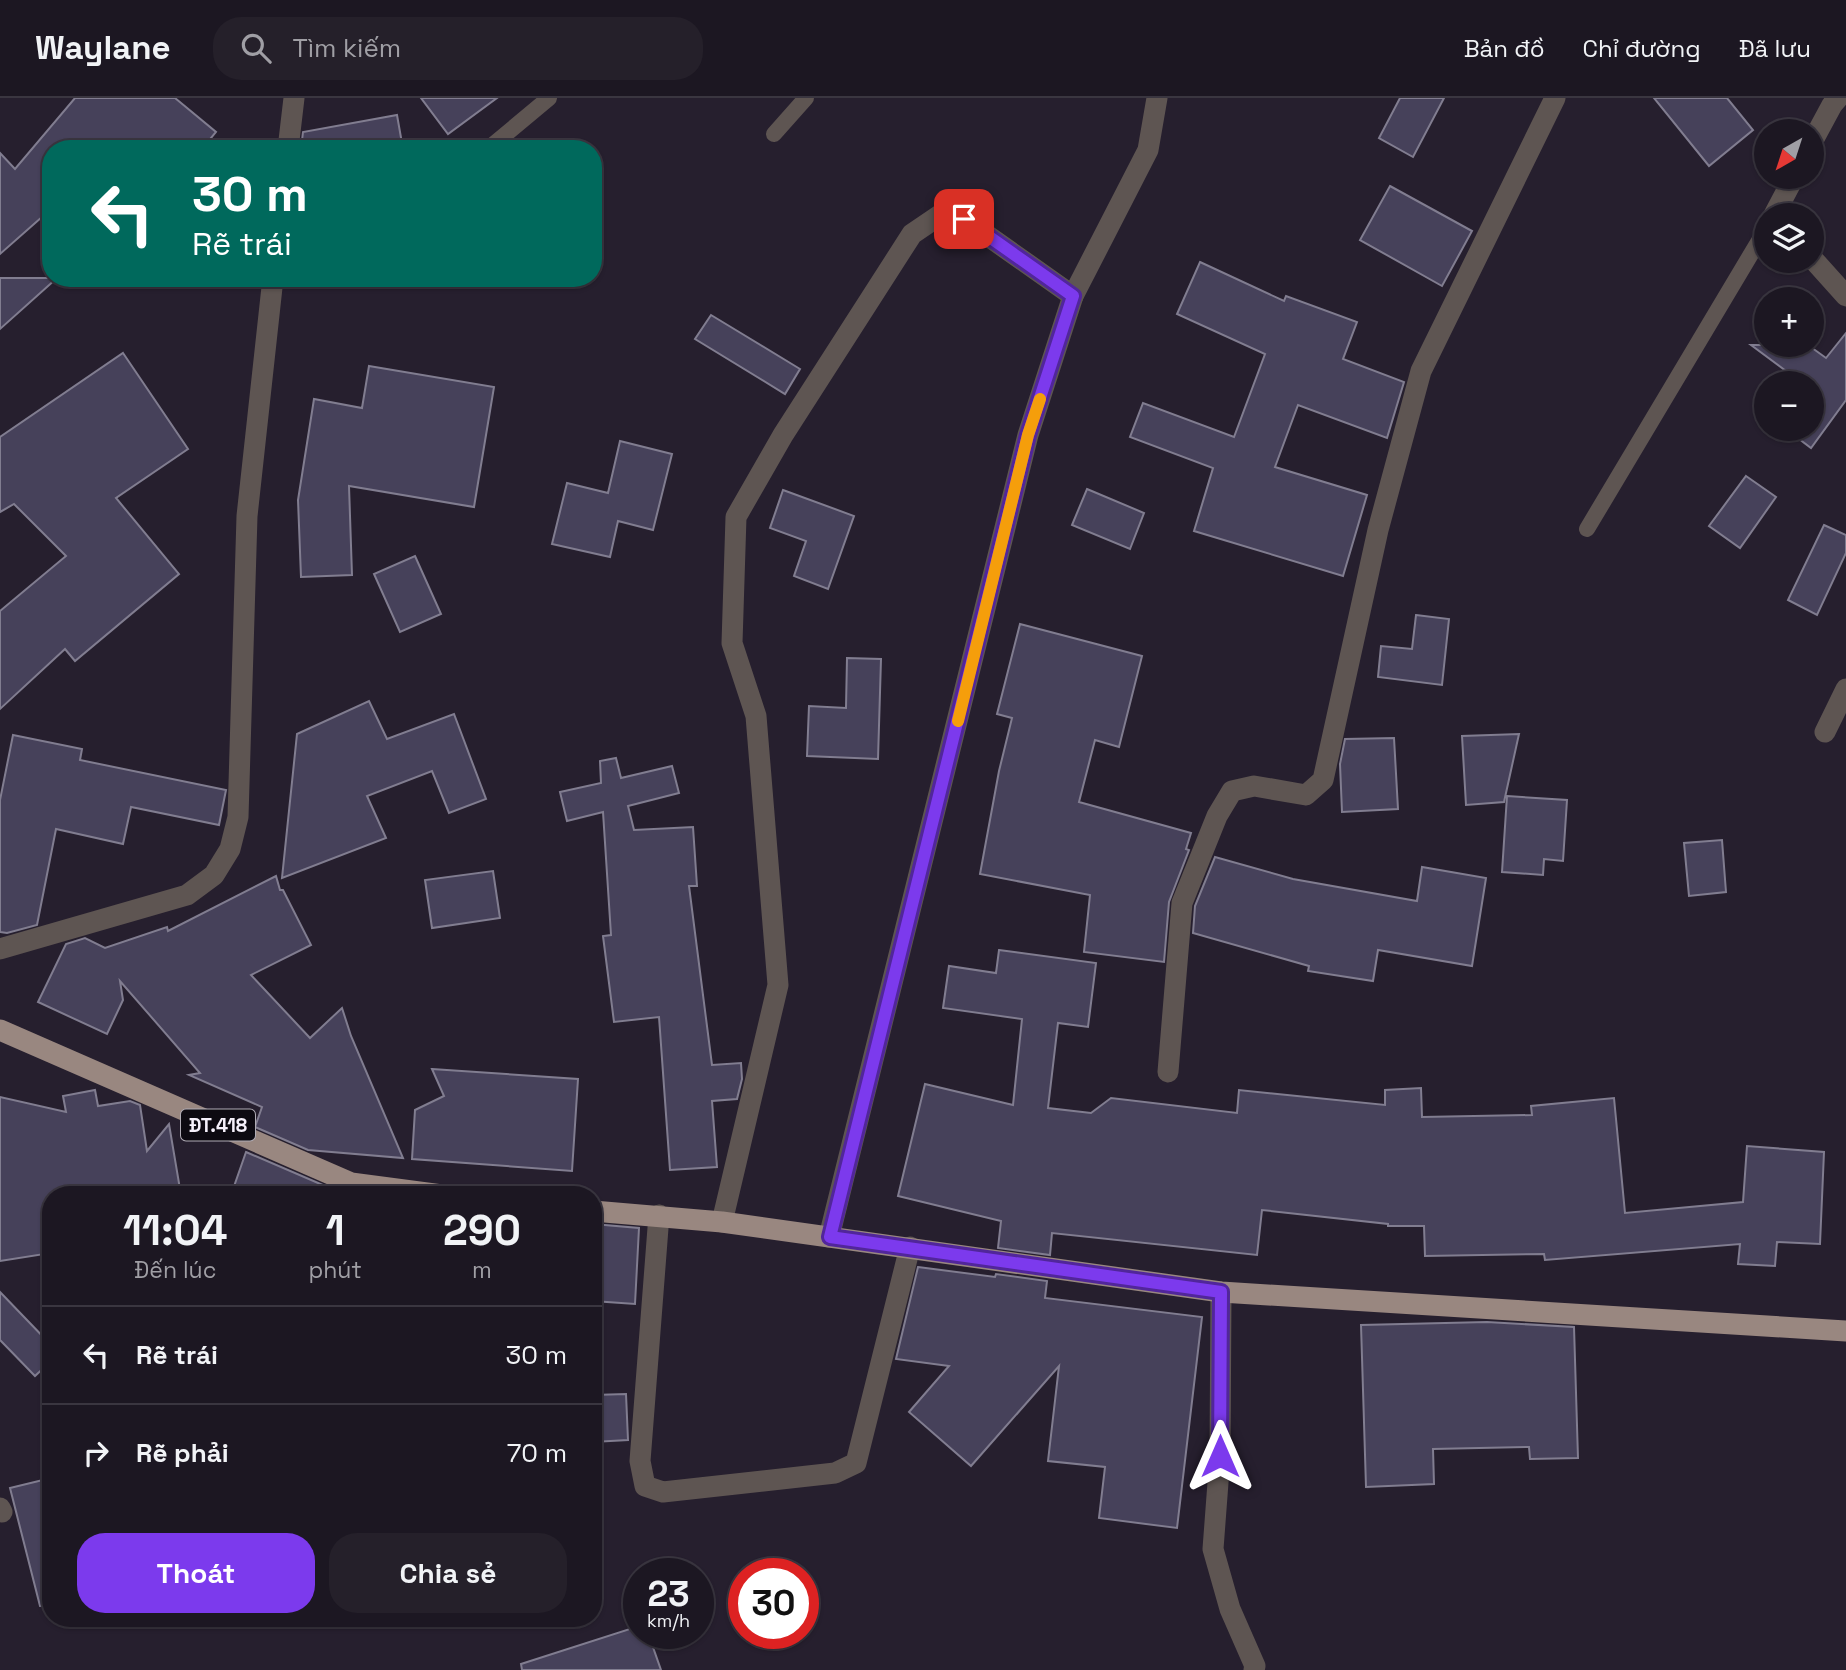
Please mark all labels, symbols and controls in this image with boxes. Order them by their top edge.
search box [213,17,703,80]
text: Waylane [35,27,171,69]
icon: search [237,29,275,67]
text: Tìm kiếm [293,31,401,65]
text: Bản đồ [1464,33,1545,64]
text: Chỉ đường [1583,33,1701,64]
text: Đã lưu [1739,33,1811,64]
north arrow [1754,119,1824,189]
map controls [1754,119,1824,441]
text: 30 m [192,163,308,225]
icon: left [77,168,168,259]
pin [934,189,994,249]
icon: arrive [945,200,983,238]
button: layers [1754,203,1824,273]
text: Rẽ trái [192,224,292,264]
button: + [1754,287,1824,357]
button: − [1754,371,1824,441]
road number: ĐT.418 [181,1110,255,1140]
text: 11:04 [123,1204,227,1257]
text: 1 [326,1204,345,1257]
text: 290 [443,1204,521,1257]
text: Đến lúc [134,1255,216,1285]
text: phút [309,1255,362,1285]
text: m [472,1255,492,1285]
icon: left [77,1336,115,1374]
text: Rẽ trái [136,1338,218,1372]
text: 30 m [506,1338,567,1372]
position arrow [1183,1419,1257,1493]
icon: right [77,1434,115,1472]
text: Rẽ phải [136,1436,229,1470]
text: 70 m [507,1436,567,1470]
button: Thoát [77,1533,315,1613]
button: Chia sẻ [329,1533,567,1613]
speed limit sign: 30 [728,1558,819,1649]
text: 23 [647,1572,690,1616]
text: km/h [647,1609,690,1632]

